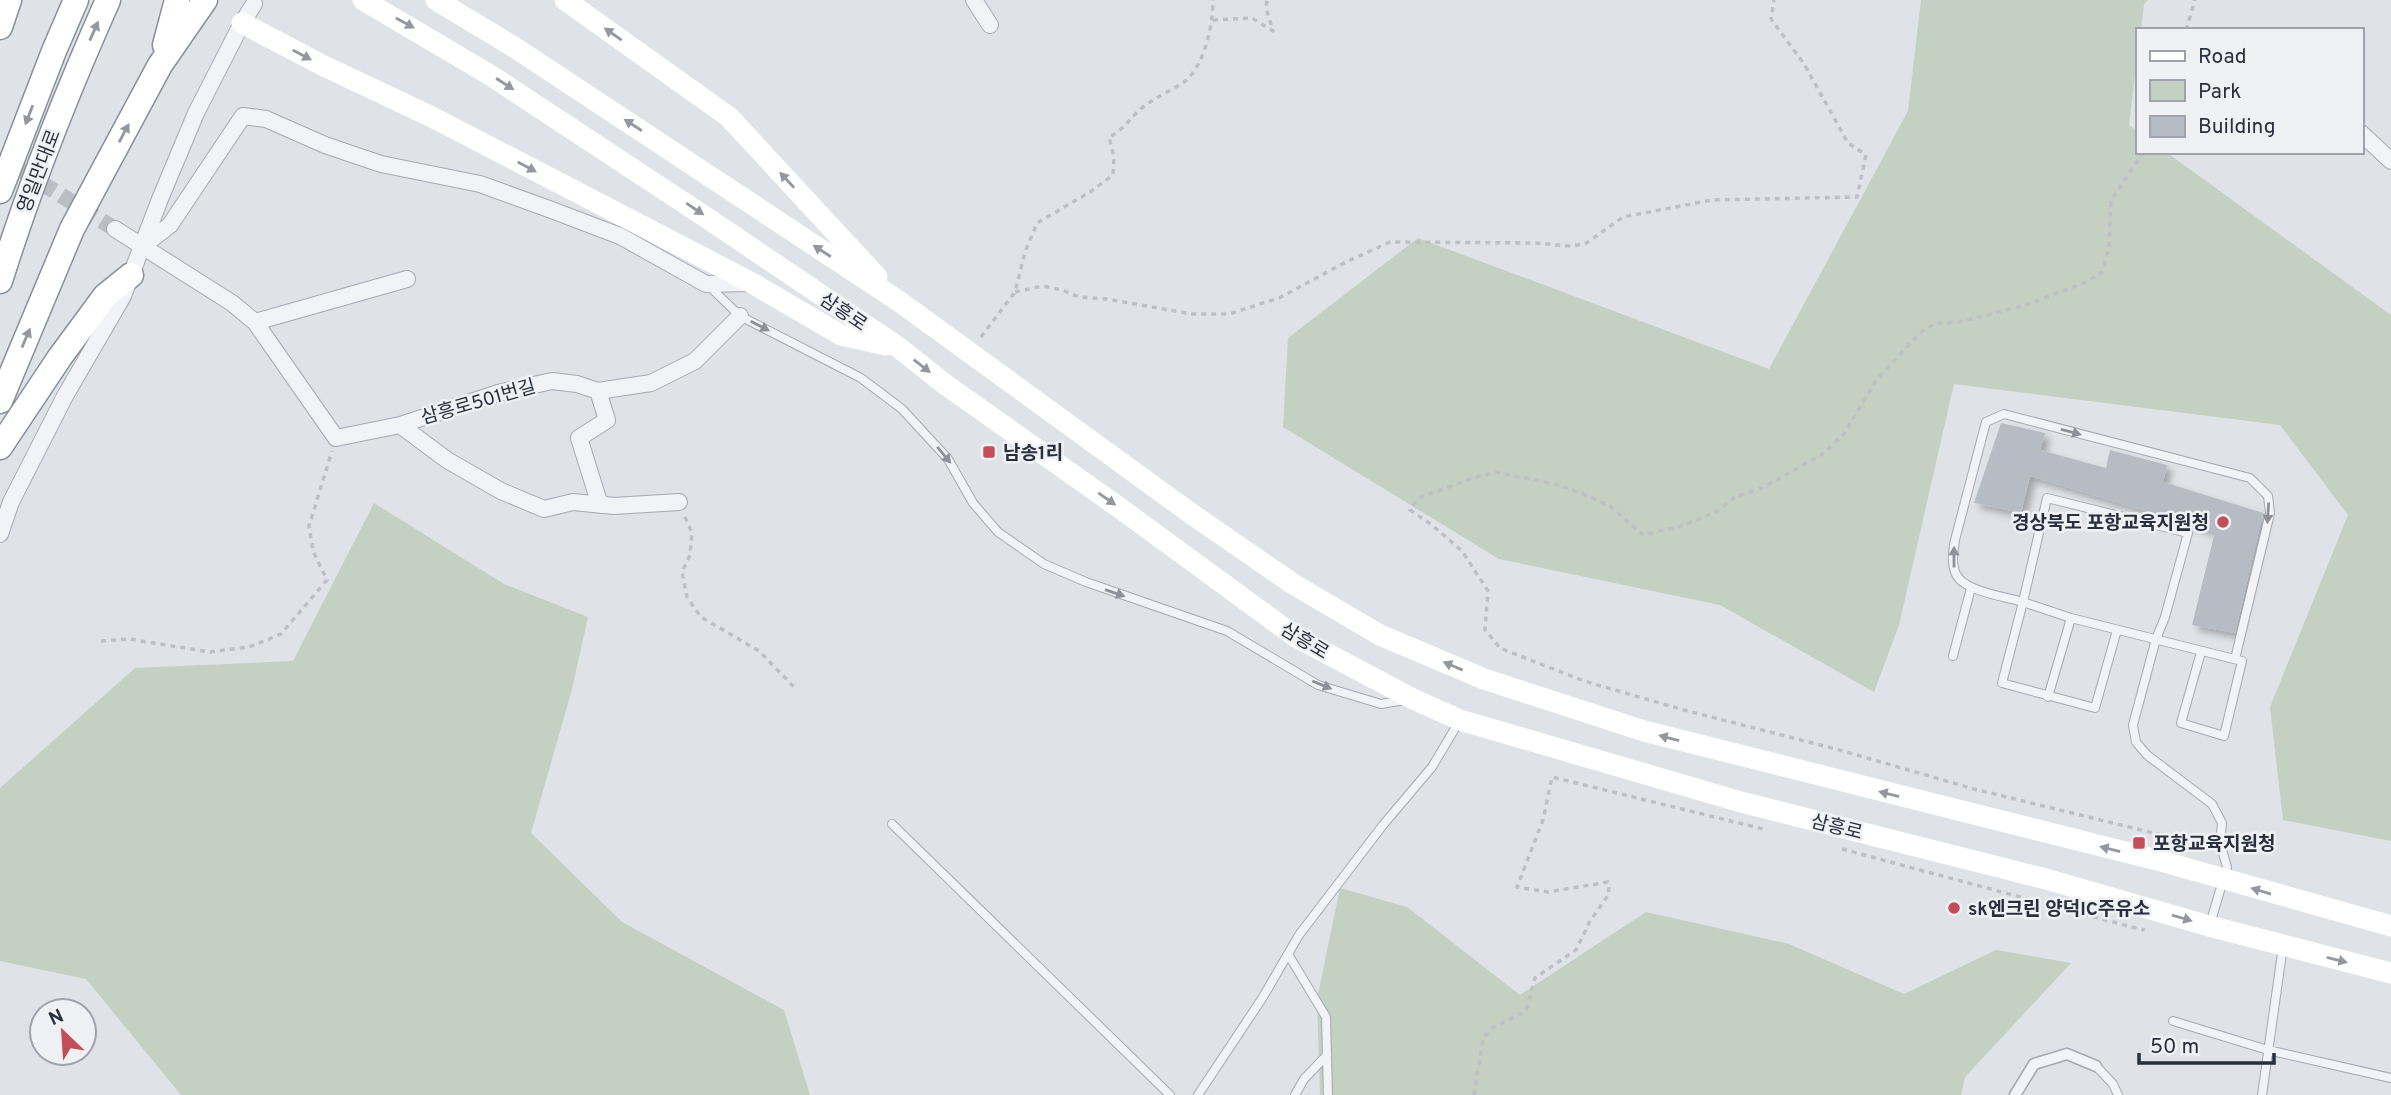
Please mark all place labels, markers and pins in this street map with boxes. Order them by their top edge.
place label: 남송1리 [1003,442,1063,466]
marker: 남송1리 [981,444,997,460]
place label: 경상북도 포항교육지원청 [2012,512,2209,536]
marker: 경상북도 포항교육지원청 [2215,514,2231,530]
place label: 포항교육지원청 [2153,833,2275,857]
marker: 포항교육지원청 [2131,835,2147,851]
place label: sk엔크린 양덕IC주유소 [1968,898,2150,922]
marker: sk엔크린 양덕IC주유소 [1946,900,1962,916]

